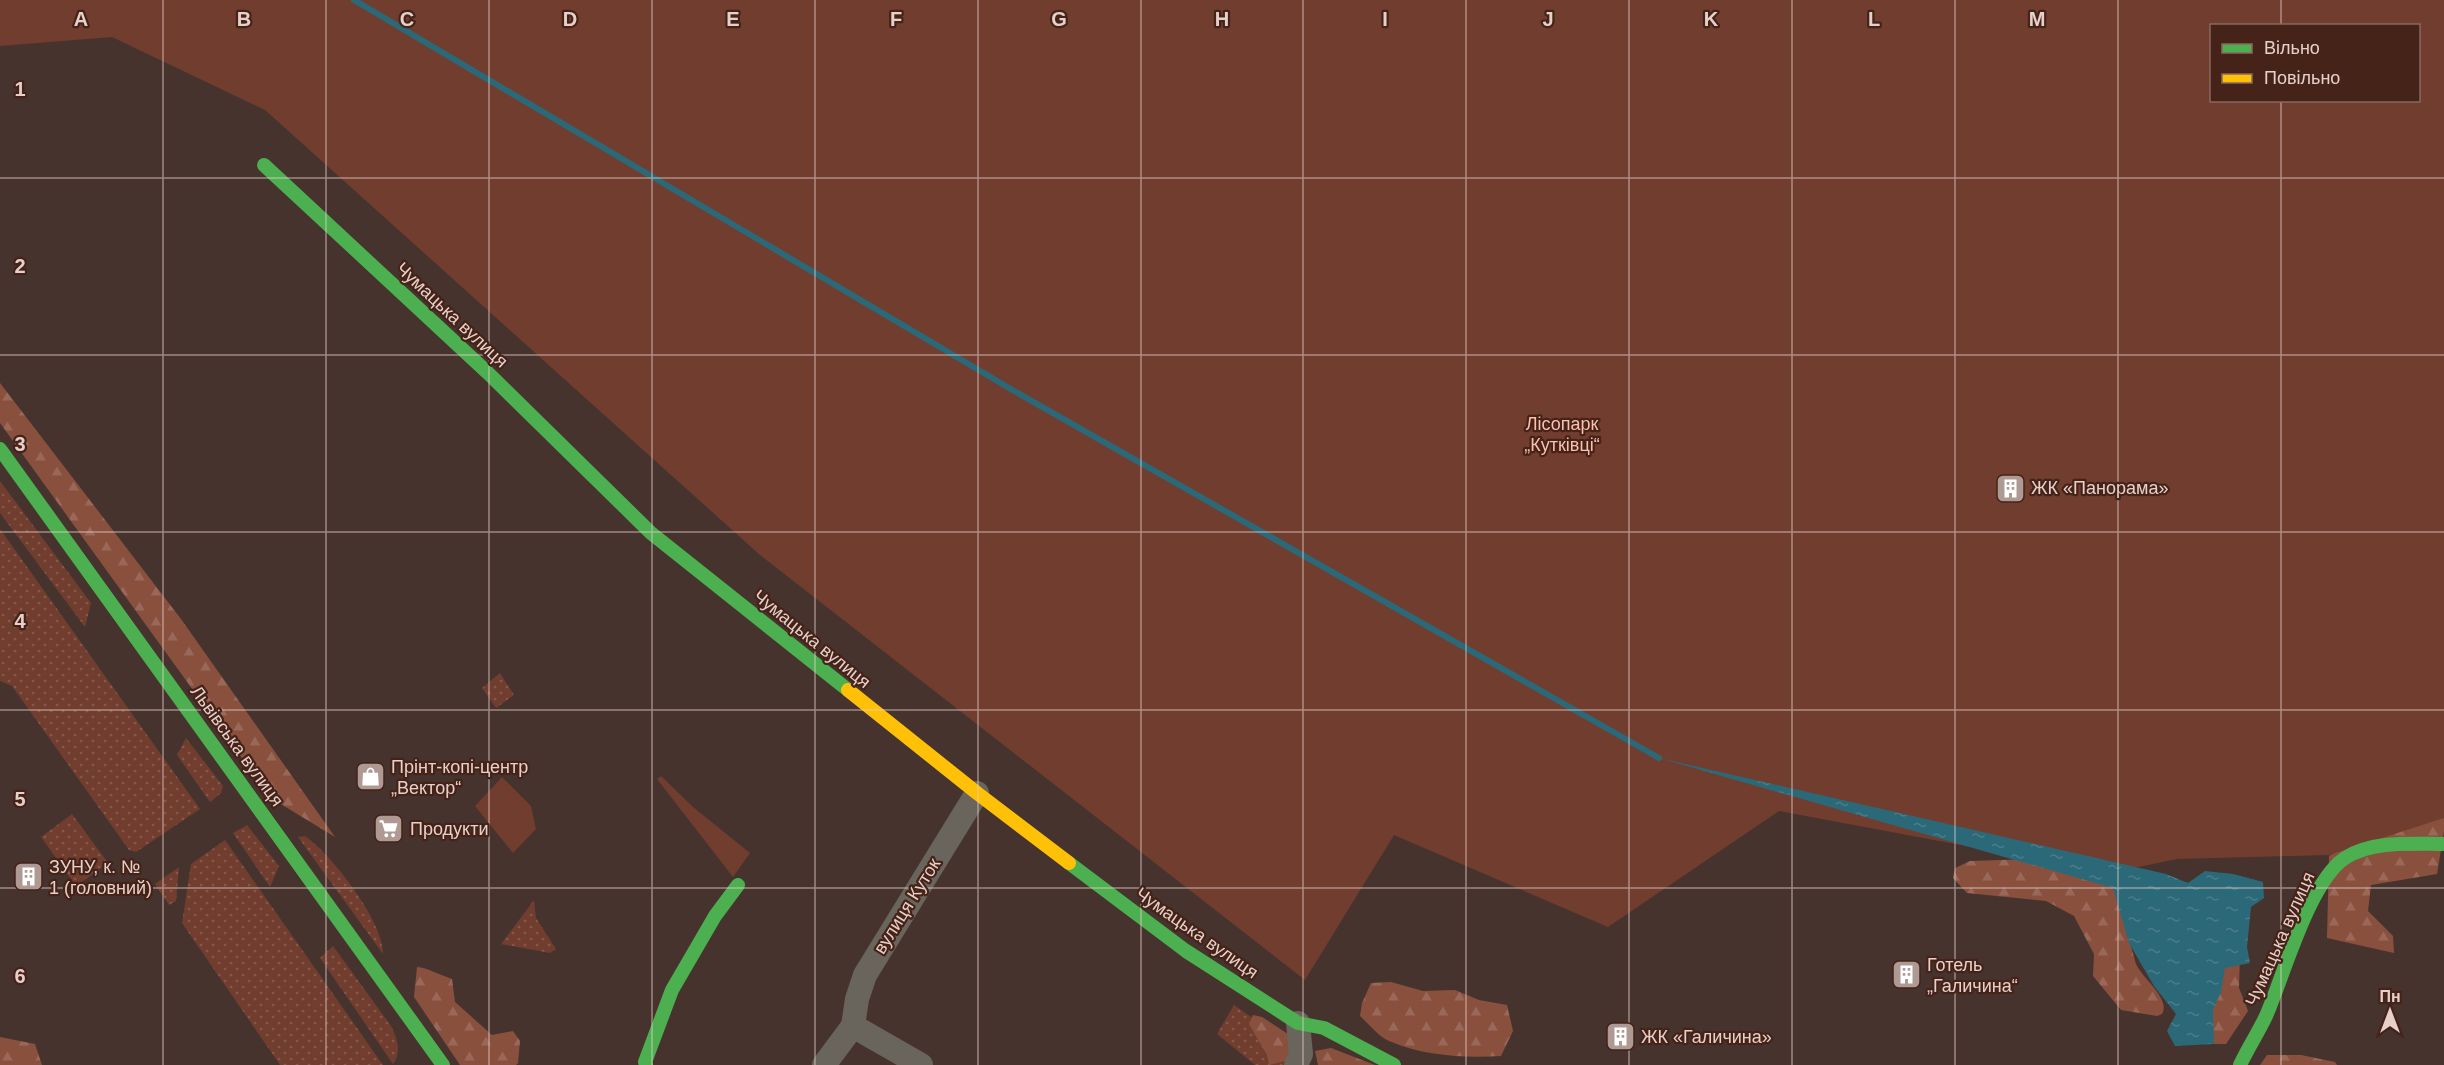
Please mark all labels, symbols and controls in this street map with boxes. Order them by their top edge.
text: A [74,8,88,30]
text: B [237,8,251,30]
text: C [400,8,414,30]
text: D [563,8,577,30]
text: E [726,8,740,30]
text: F [890,8,902,30]
text: G [1051,8,1067,30]
text: H [1215,8,1229,30]
text: I [1382,8,1388,30]
text: J [1542,8,1554,30]
text: K [1704,8,1719,30]
text: L [1868,8,1880,30]
text: M [2029,8,2045,30]
legend [2210,24,2420,102]
text: Вільно [2264,38,2320,58]
text: Повільно [2264,68,2340,88]
text: 1 [14,78,26,100]
text: 2 [14,255,26,277]
street label: Чумацька вулиця [392,258,512,372]
park label: Лісопарк „Кутківці“ [1524,414,1600,455]
text: 3 [14,433,26,455]
building icon: ЖК «Панорама» [1994,472,2026,504]
place label: ЖК «Панорама» [2031,478,2168,498]
street label: Чумацька вулиця [750,586,874,692]
text: 4 [14,610,26,632]
street label: Львівська вулиця [187,682,287,810]
place label: Прінт-копі-центр „Вектор“ [391,757,528,798]
shop icon: Прінт-копі-центр „Вектор“ [354,761,386,793]
text: 5 [14,788,26,810]
supermarket icon: Продукти [373,813,405,845]
place label: Продукти [410,819,488,839]
street label: вулиця Куток [870,854,944,957]
place label: ЗУНУ, к. № 1 (головний) [49,857,152,898]
building icon: ЗУНУ, к. № 1 (головний) [12,861,44,893]
street label: Чумацька вулиця [2241,869,2319,1009]
street label: Чумацька вулиця [1132,883,1262,983]
place label: Готель „Галичина“ [1927,955,2018,996]
building icon: Готель „Галичина“ [1890,959,1922,991]
text: 6 [14,965,26,987]
north arrow [2360,981,2420,1041]
text: Пн [2379,988,2401,1005]
building icon: ЖК «Галичина» [1604,1021,1636,1053]
place label: ЖК «Галичина» [1641,1027,1772,1047]

